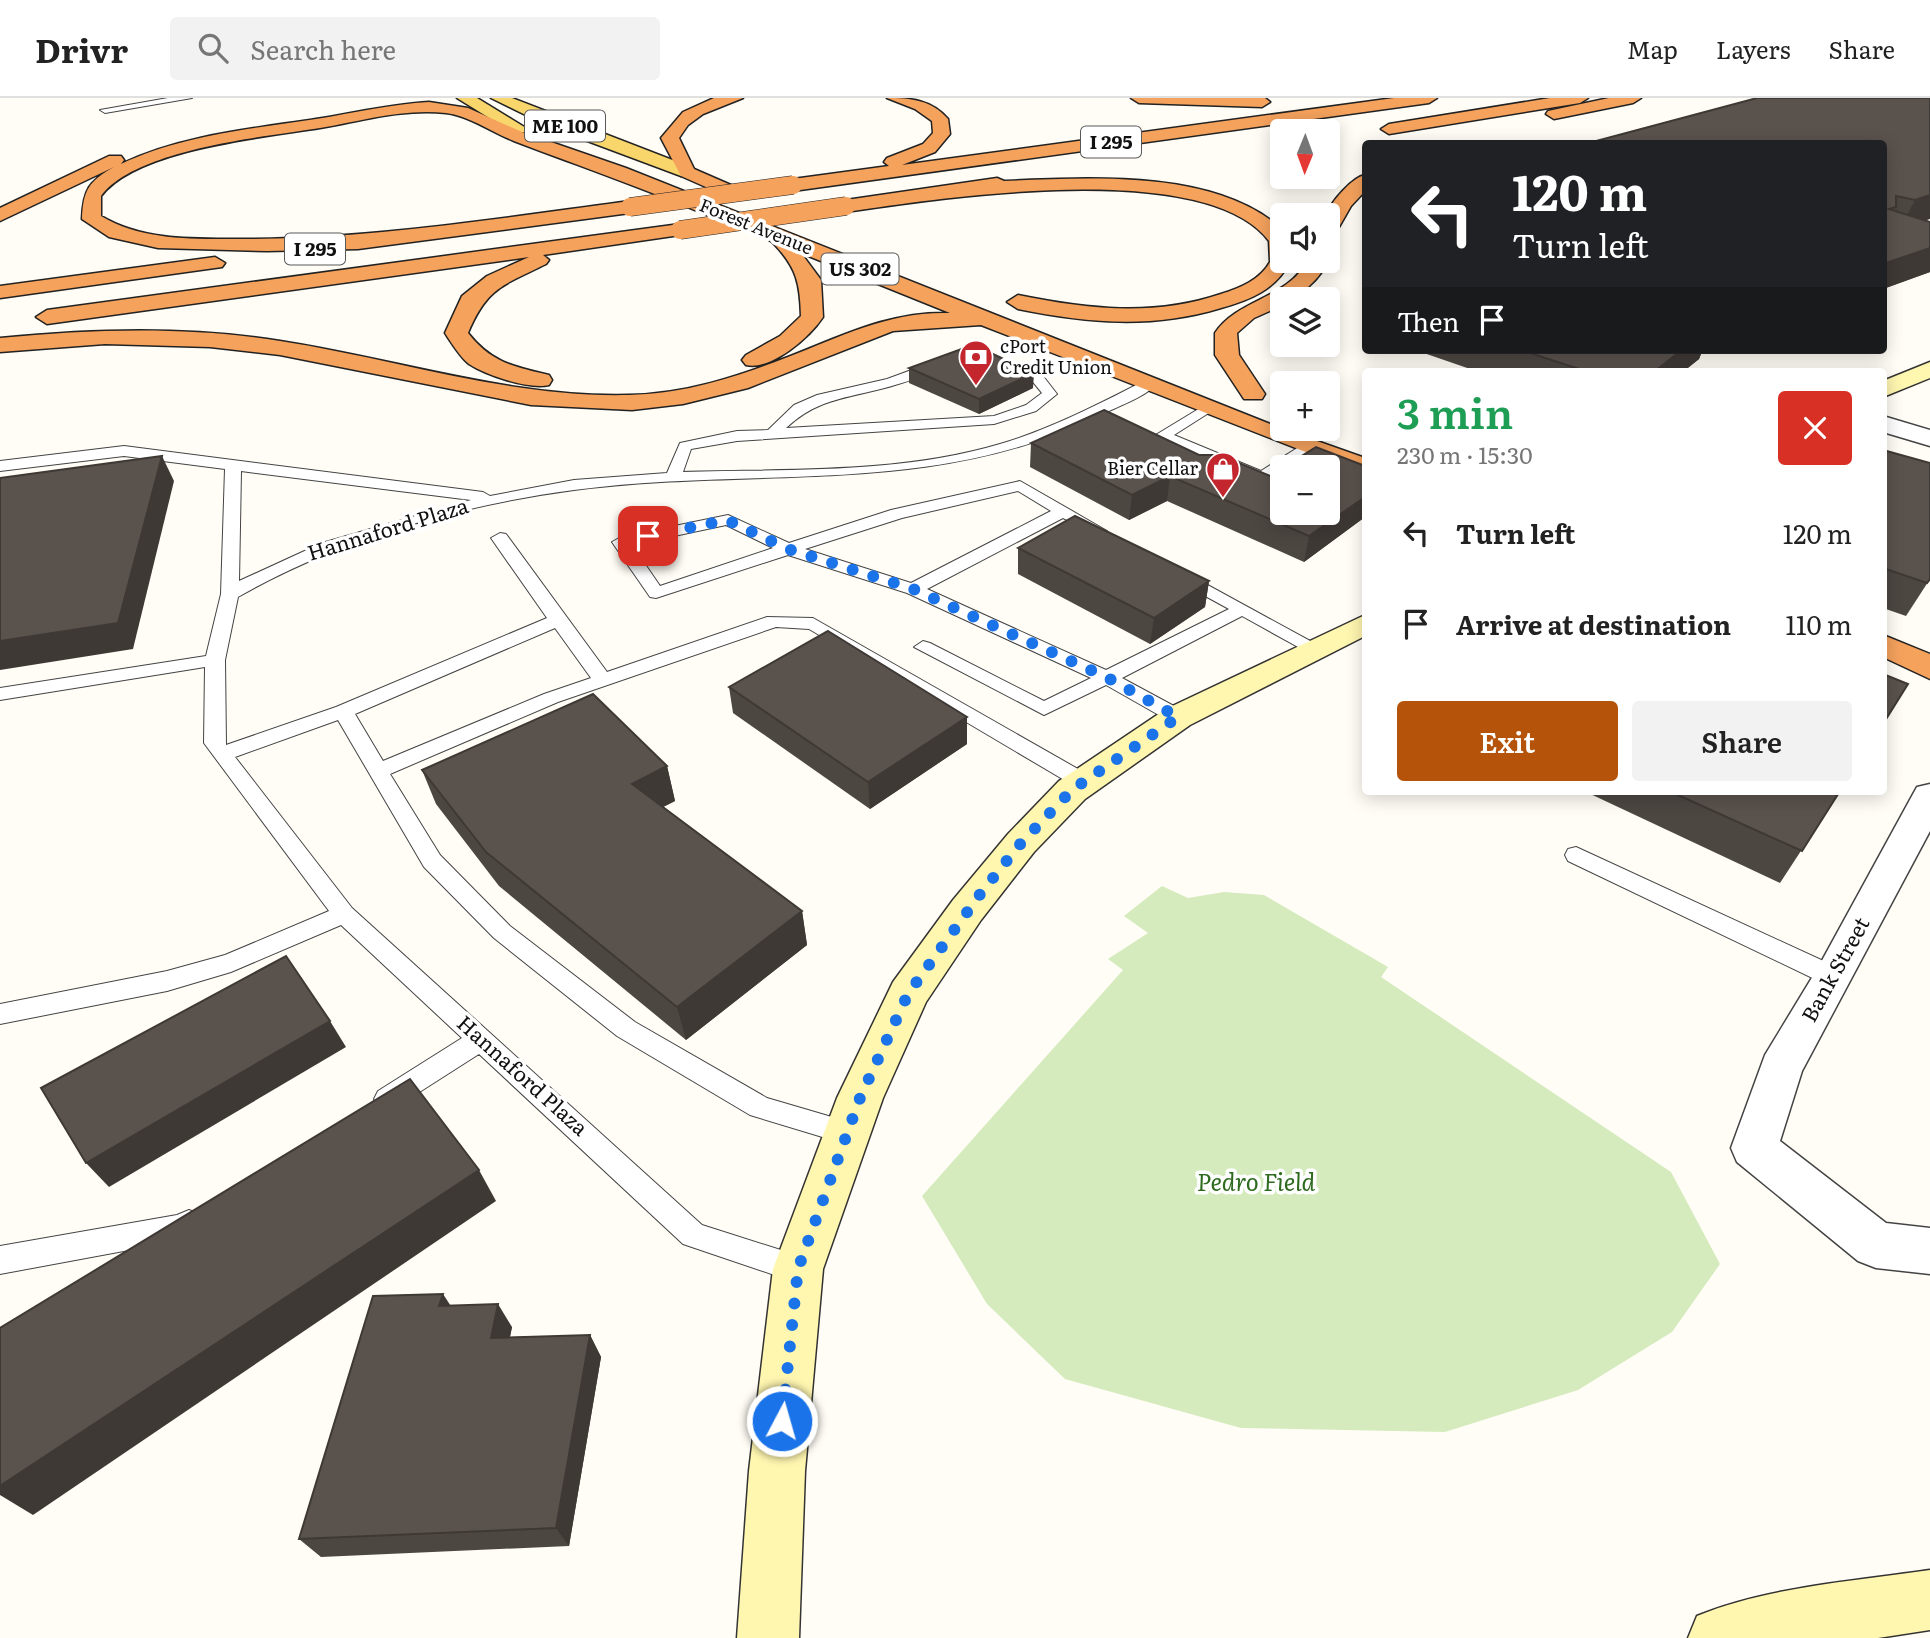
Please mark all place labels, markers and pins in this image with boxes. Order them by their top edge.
place label: cPort Credit Union [1000,332,1112,380]
bank icon: cPort Credit Union [957,338,995,387]
shop icon: Bier Cellar [1204,450,1242,499]
place label: Bier Cellar [1107,454,1198,481]
pin [618,506,678,566]

